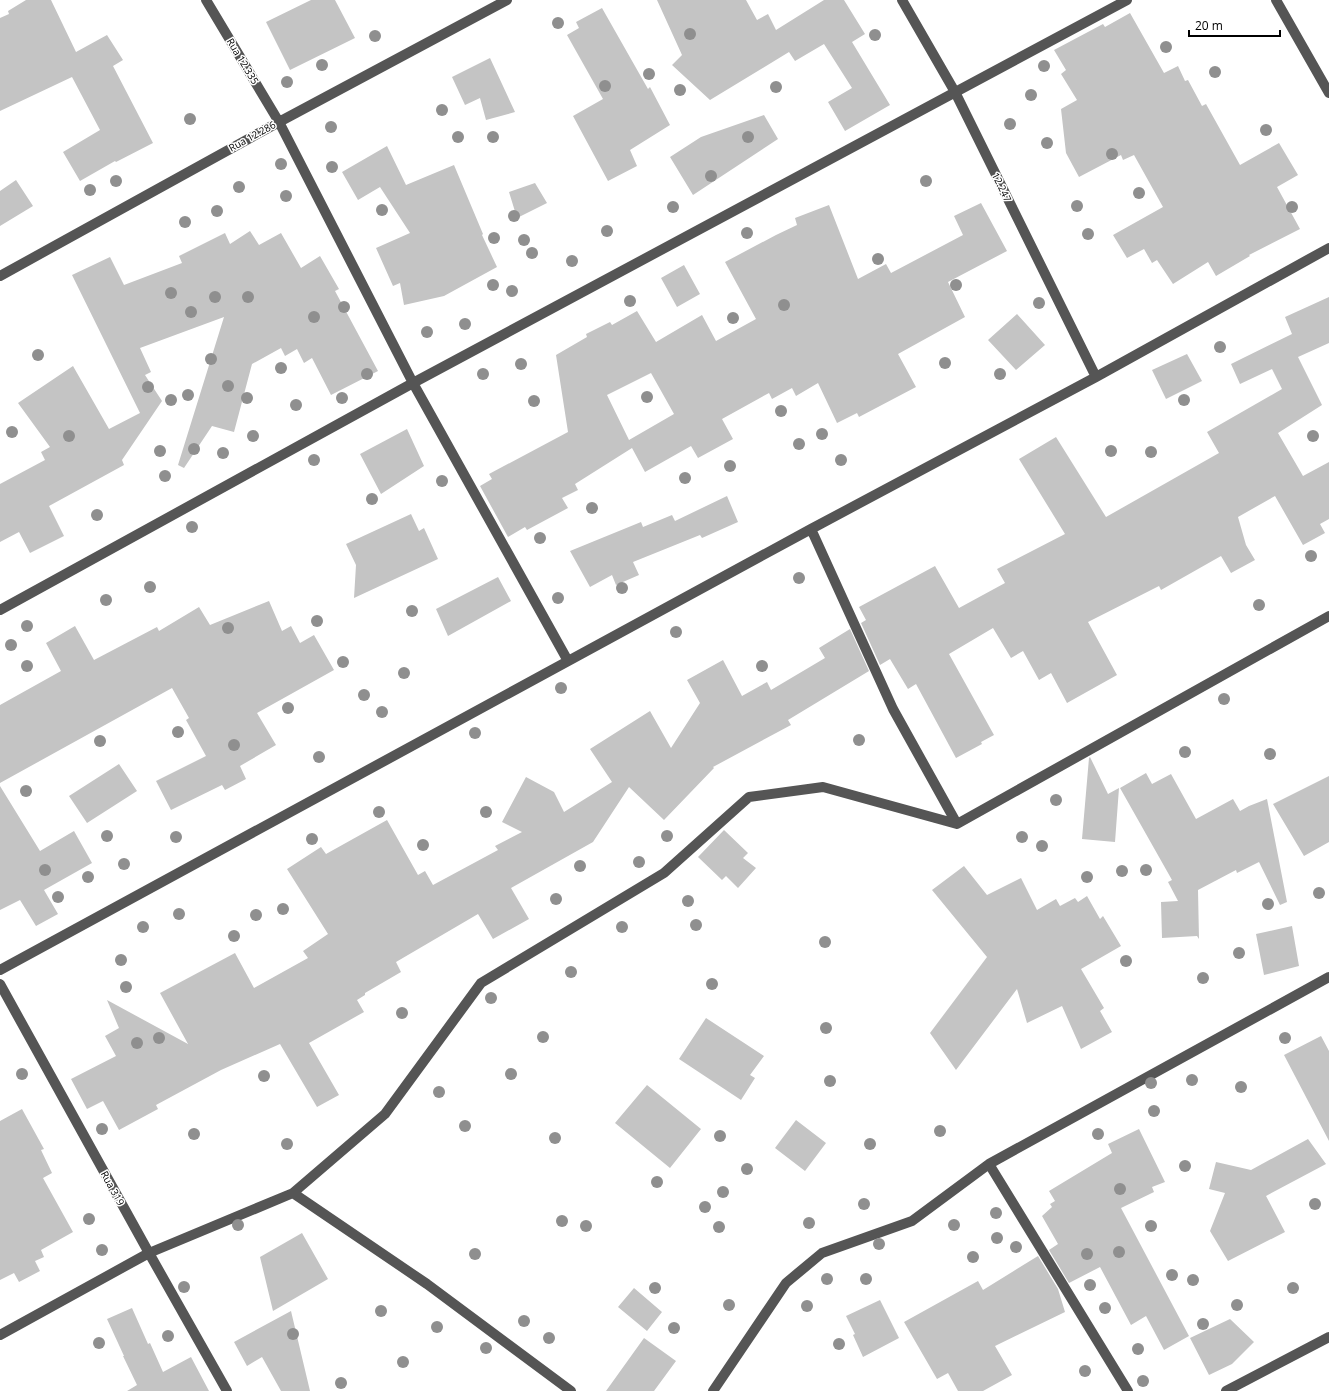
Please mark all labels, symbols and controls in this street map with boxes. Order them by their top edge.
scale bar [1189,12,1280,38]
text: 20 m [1195,17,1223,34]
street label: Rua 12.335 [224,35,262,87]
street label: Rua 12.286 [226,117,278,155]
street label: 12.247 [989,170,1015,204]
street label: Rua 319 [98,1168,128,1208]

